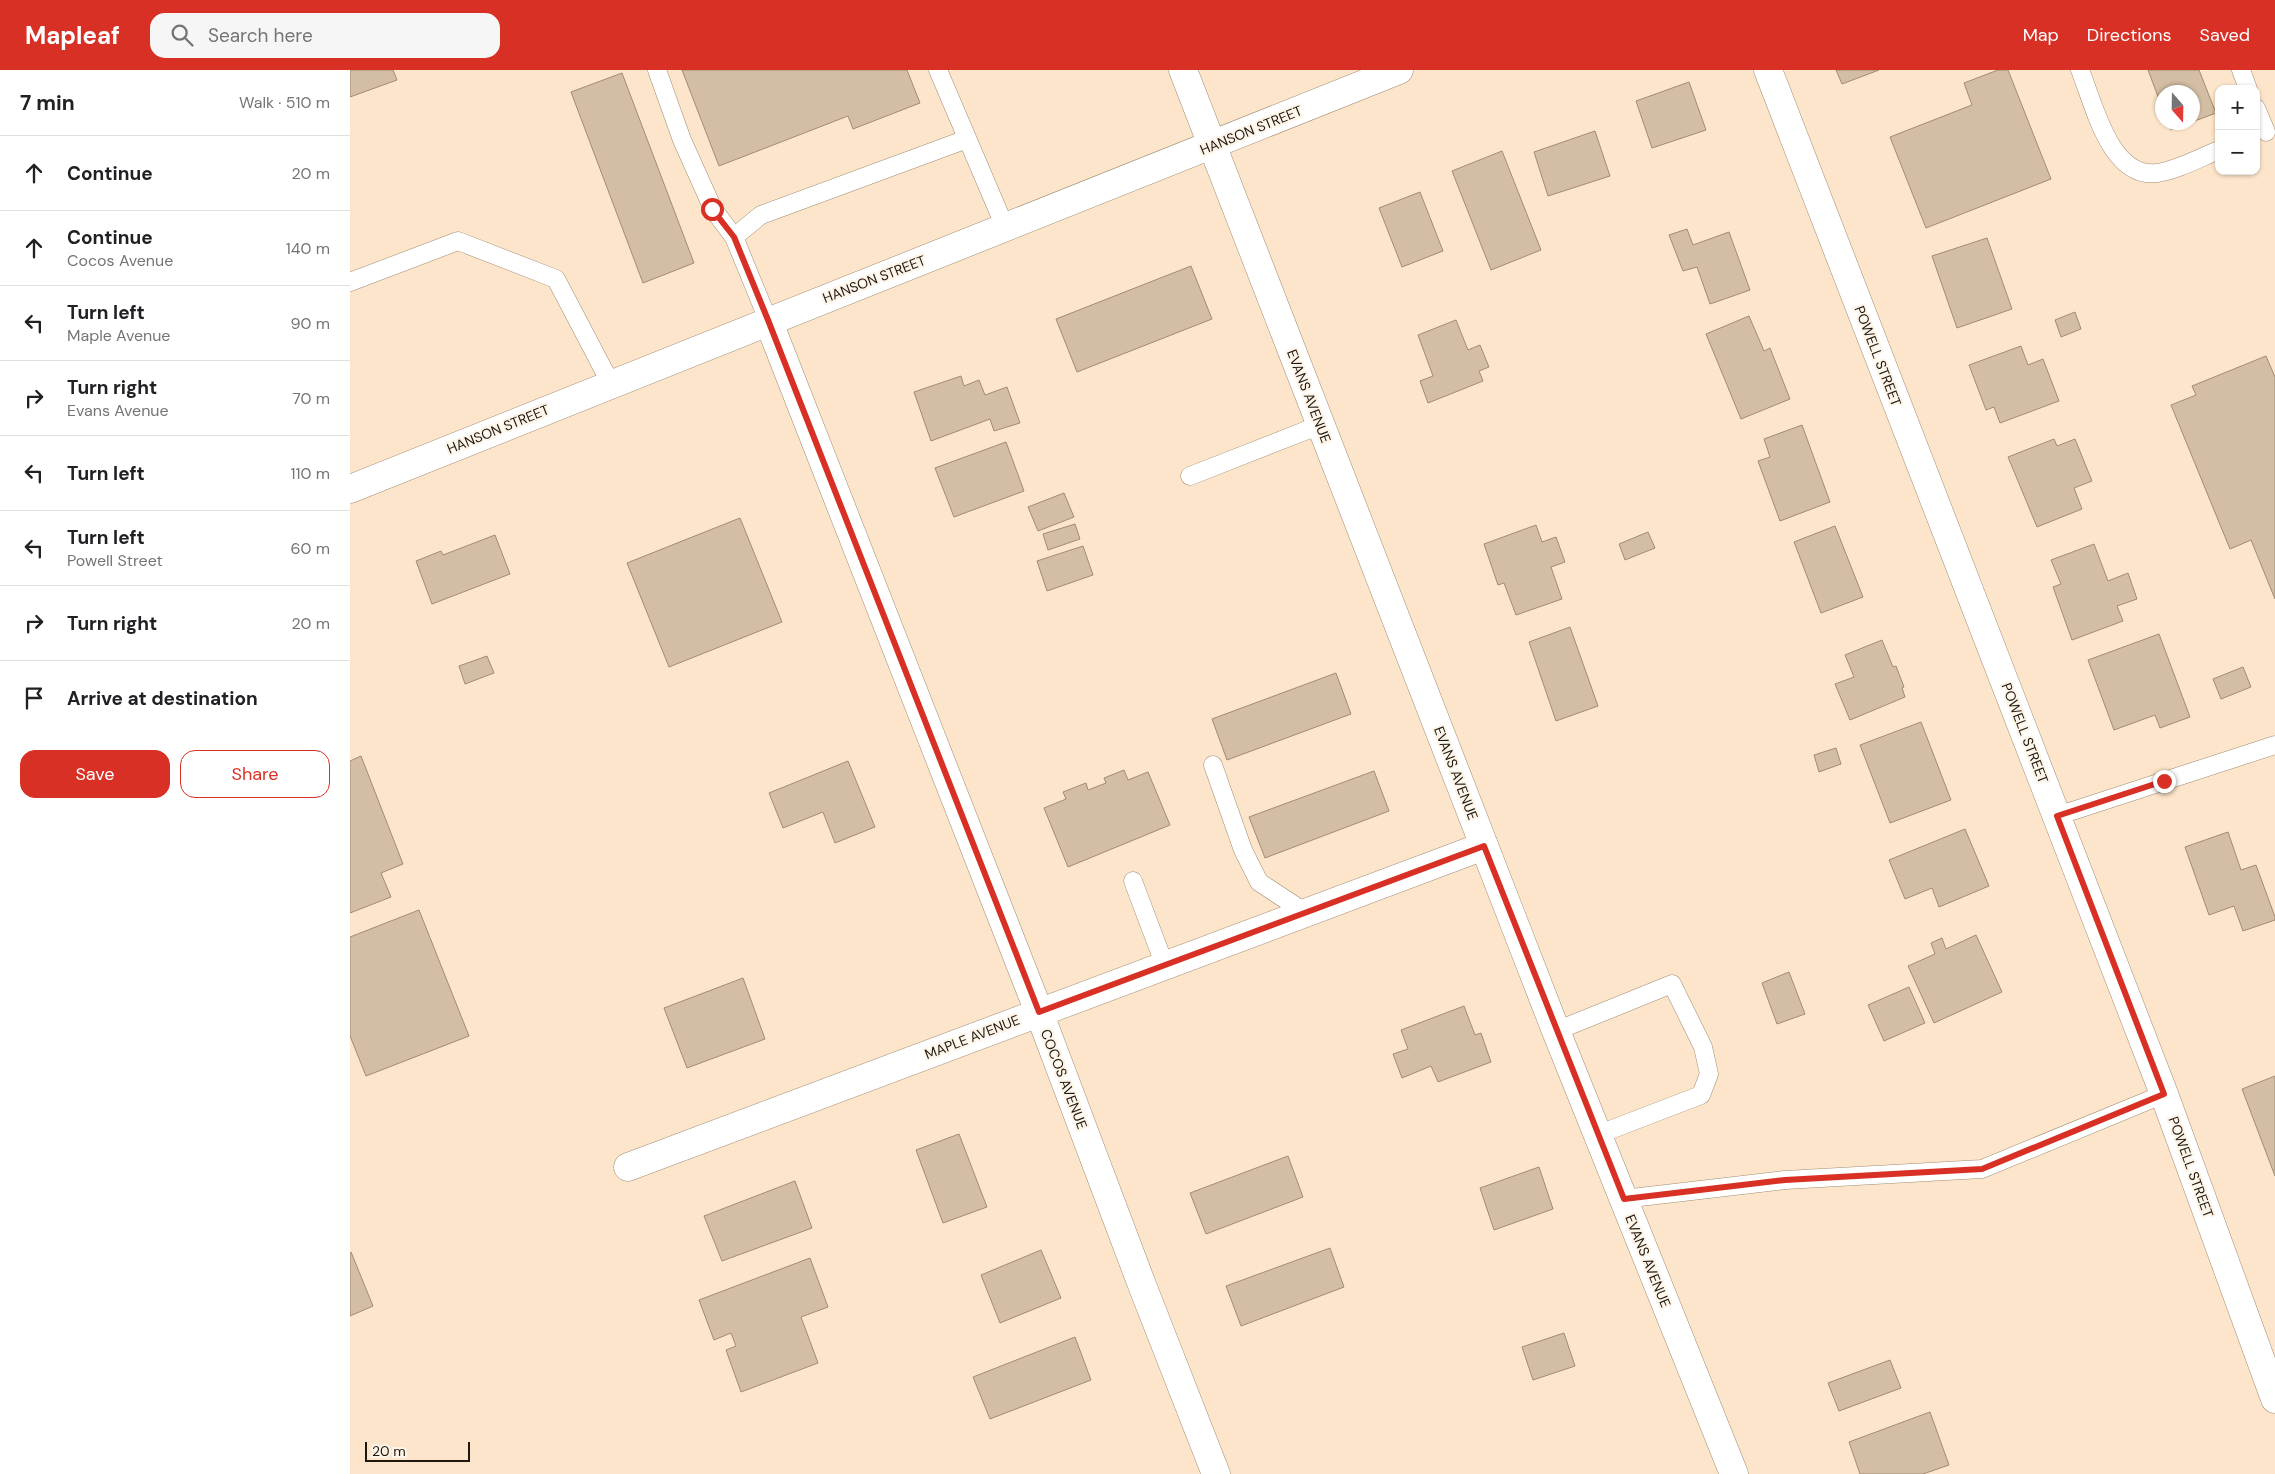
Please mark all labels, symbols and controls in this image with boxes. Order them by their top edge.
search box [150,13,500,58]
text: Mapleaf [25,20,120,51]
icon: search [168,21,196,49]
text: Search here [208,23,313,48]
text: Map [2023,23,2059,47]
text: Directions [2087,23,2172,47]
text: Saved [2200,23,2250,47]
north arrow [2155,85,2200,130]
map controls [2215,85,2260,175]
button: + [2215,85,2260,130]
text: 7 min [20,89,75,117]
text: Walk · 510 m [239,92,330,113]
street label: HANSON STREET [1197,101,1305,159]
button: − [2215,130,2260,175]
icon: ahead [20,159,48,187]
text: Continue [67,161,153,186]
text: 20 m [291,163,330,184]
route start [701,198,724,221]
text: Continue [67,225,153,250]
icon: ahead [20,234,48,262]
text: 140 m [286,238,330,259]
text: Cocos Avenue [67,250,173,271]
street label: HANSON STREET [820,251,928,307]
text: Turn left [67,300,145,325]
street label: POWELL STREET [1851,303,1905,409]
icon: left [20,309,48,337]
text: 90 m [290,313,330,334]
text: Maple Avenue [67,325,170,346]
street label: EVANS AVENUE [1283,347,1335,445]
text: Turn right [67,375,157,400]
icon: right [20,384,48,412]
text: 70 m [292,388,330,409]
text: Evans Avenue [67,400,169,421]
street label: HANSON STREET [444,400,552,458]
icon: left [20,459,48,487]
text: Turn left [67,461,145,486]
text: 110 m [291,463,330,484]
text: Turn left [67,525,145,550]
icon: left [20,534,48,562]
text: 60 m [290,538,330,559]
text: Powell Street [67,550,163,571]
icon: right [20,609,48,637]
text: Turn right [67,611,157,636]
text: 20 m [291,613,330,634]
street label: POWELL STREET [1998,680,2052,786]
icon: arrive [20,684,48,712]
text: Arrive at destination [67,686,258,711]
street label: EVANS AVENUE [1430,724,1482,822]
button: Save [20,750,170,798]
button: Share [180,750,330,798]
route end [2153,770,2176,793]
street label: MAPLE AVENUE [922,1011,1022,1063]
street label: COCOS AVENUE [1037,1026,1091,1132]
street label: POWELL STREET [2164,1114,2218,1220]
street label: EVANS AVENUE [1621,1212,1675,1310]
scale bar [365,1439,470,1462]
text: 20 m [372,1442,406,1460]

